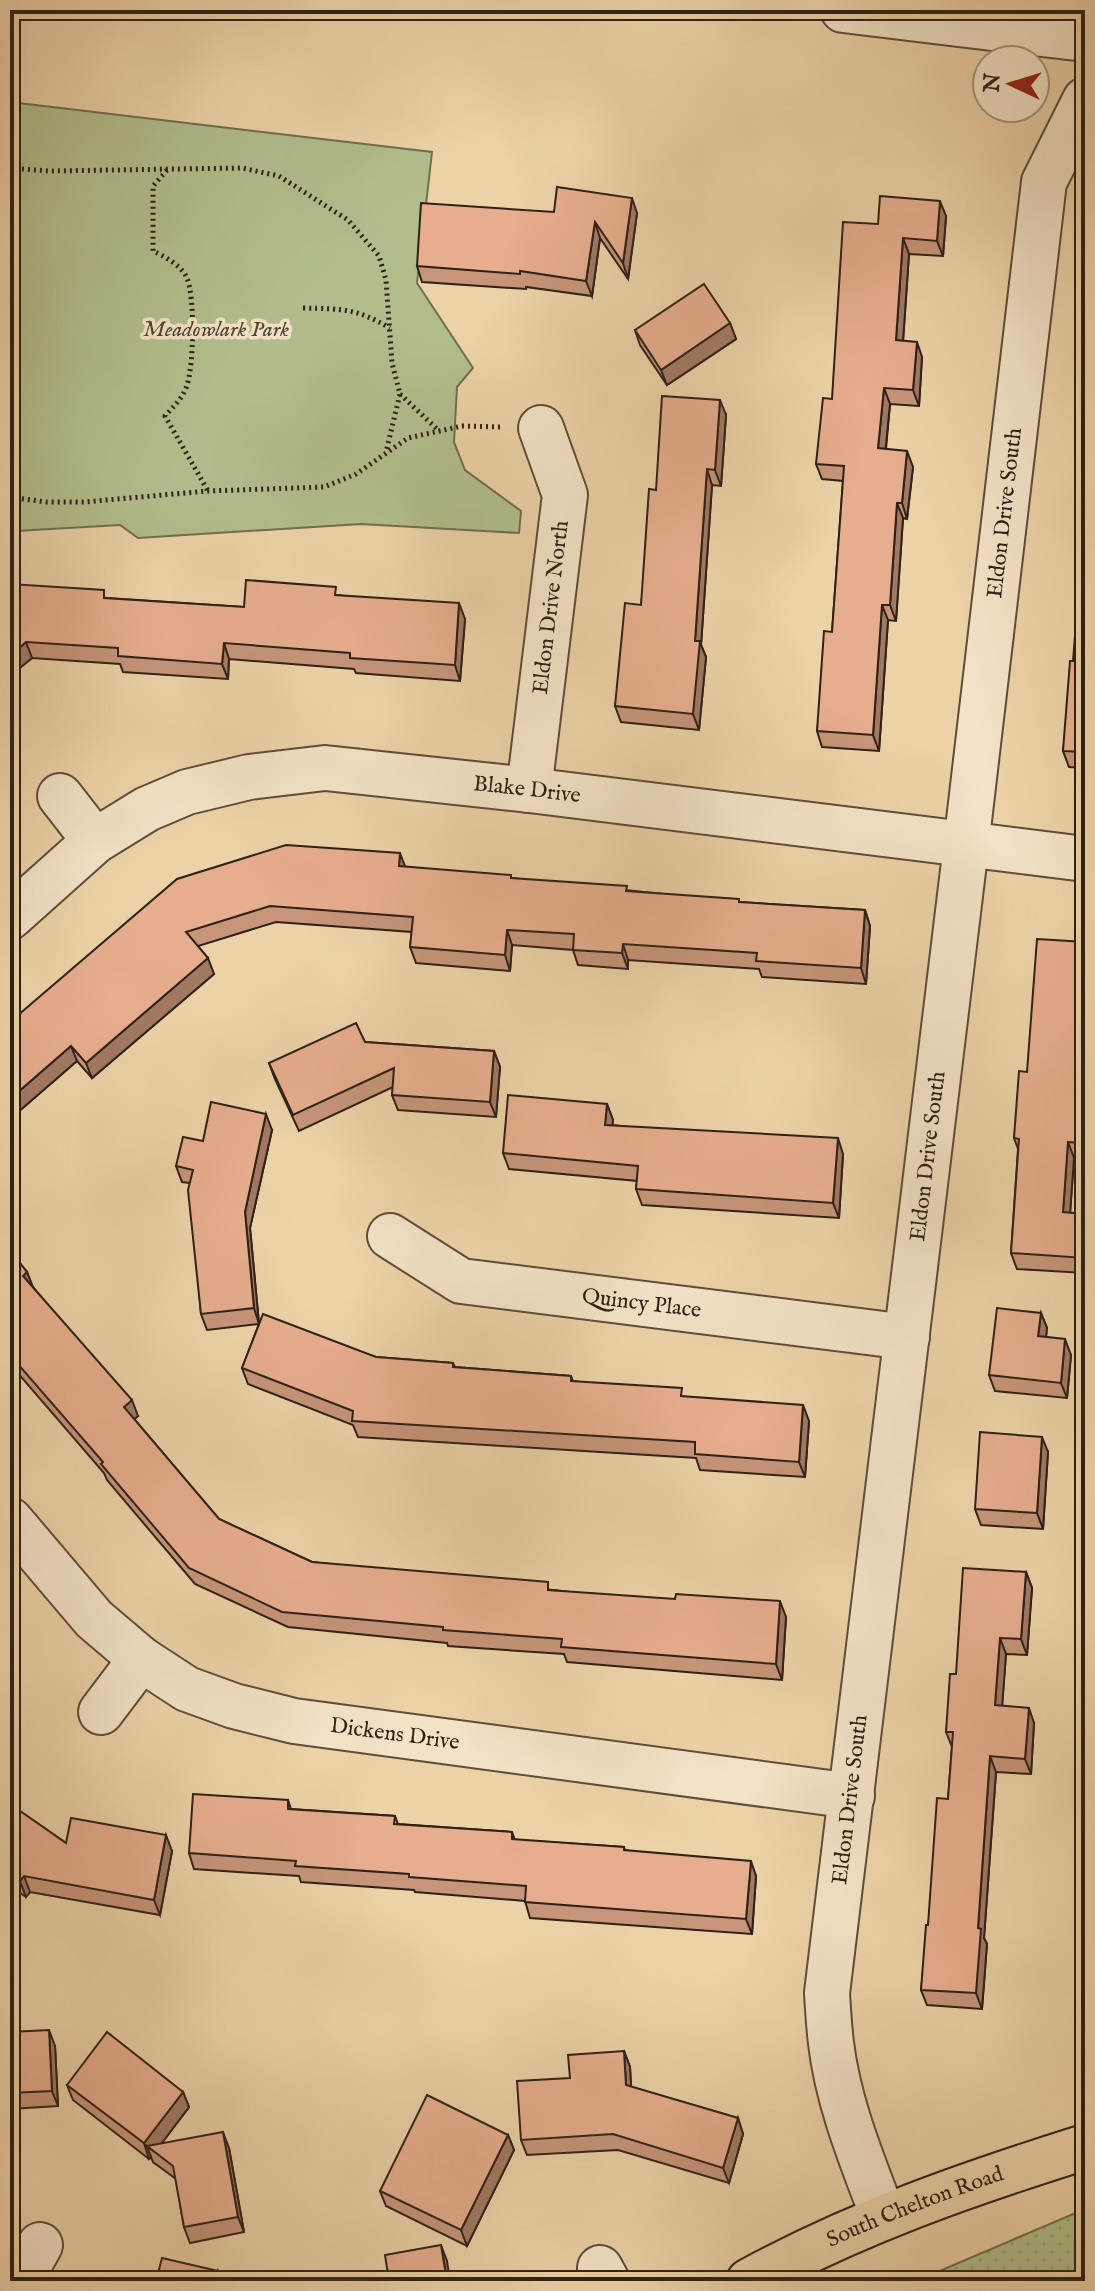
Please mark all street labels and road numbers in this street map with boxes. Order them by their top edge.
street label: Eldon Drive South [981,426,1029,600]
street label: Eldon Drive North [527,519,576,696]
street label: Blake Drive [472,770,582,810]
street label: Eldon Drive South [904,1070,953,1243]
street label: Quincy Place [580,1282,703,1325]
street label: Dickens Drive [328,1712,461,1757]
street label: Eldon Drive South [826,1713,875,1886]
street label: South Chelton Road [822,2160,1007,2254]

